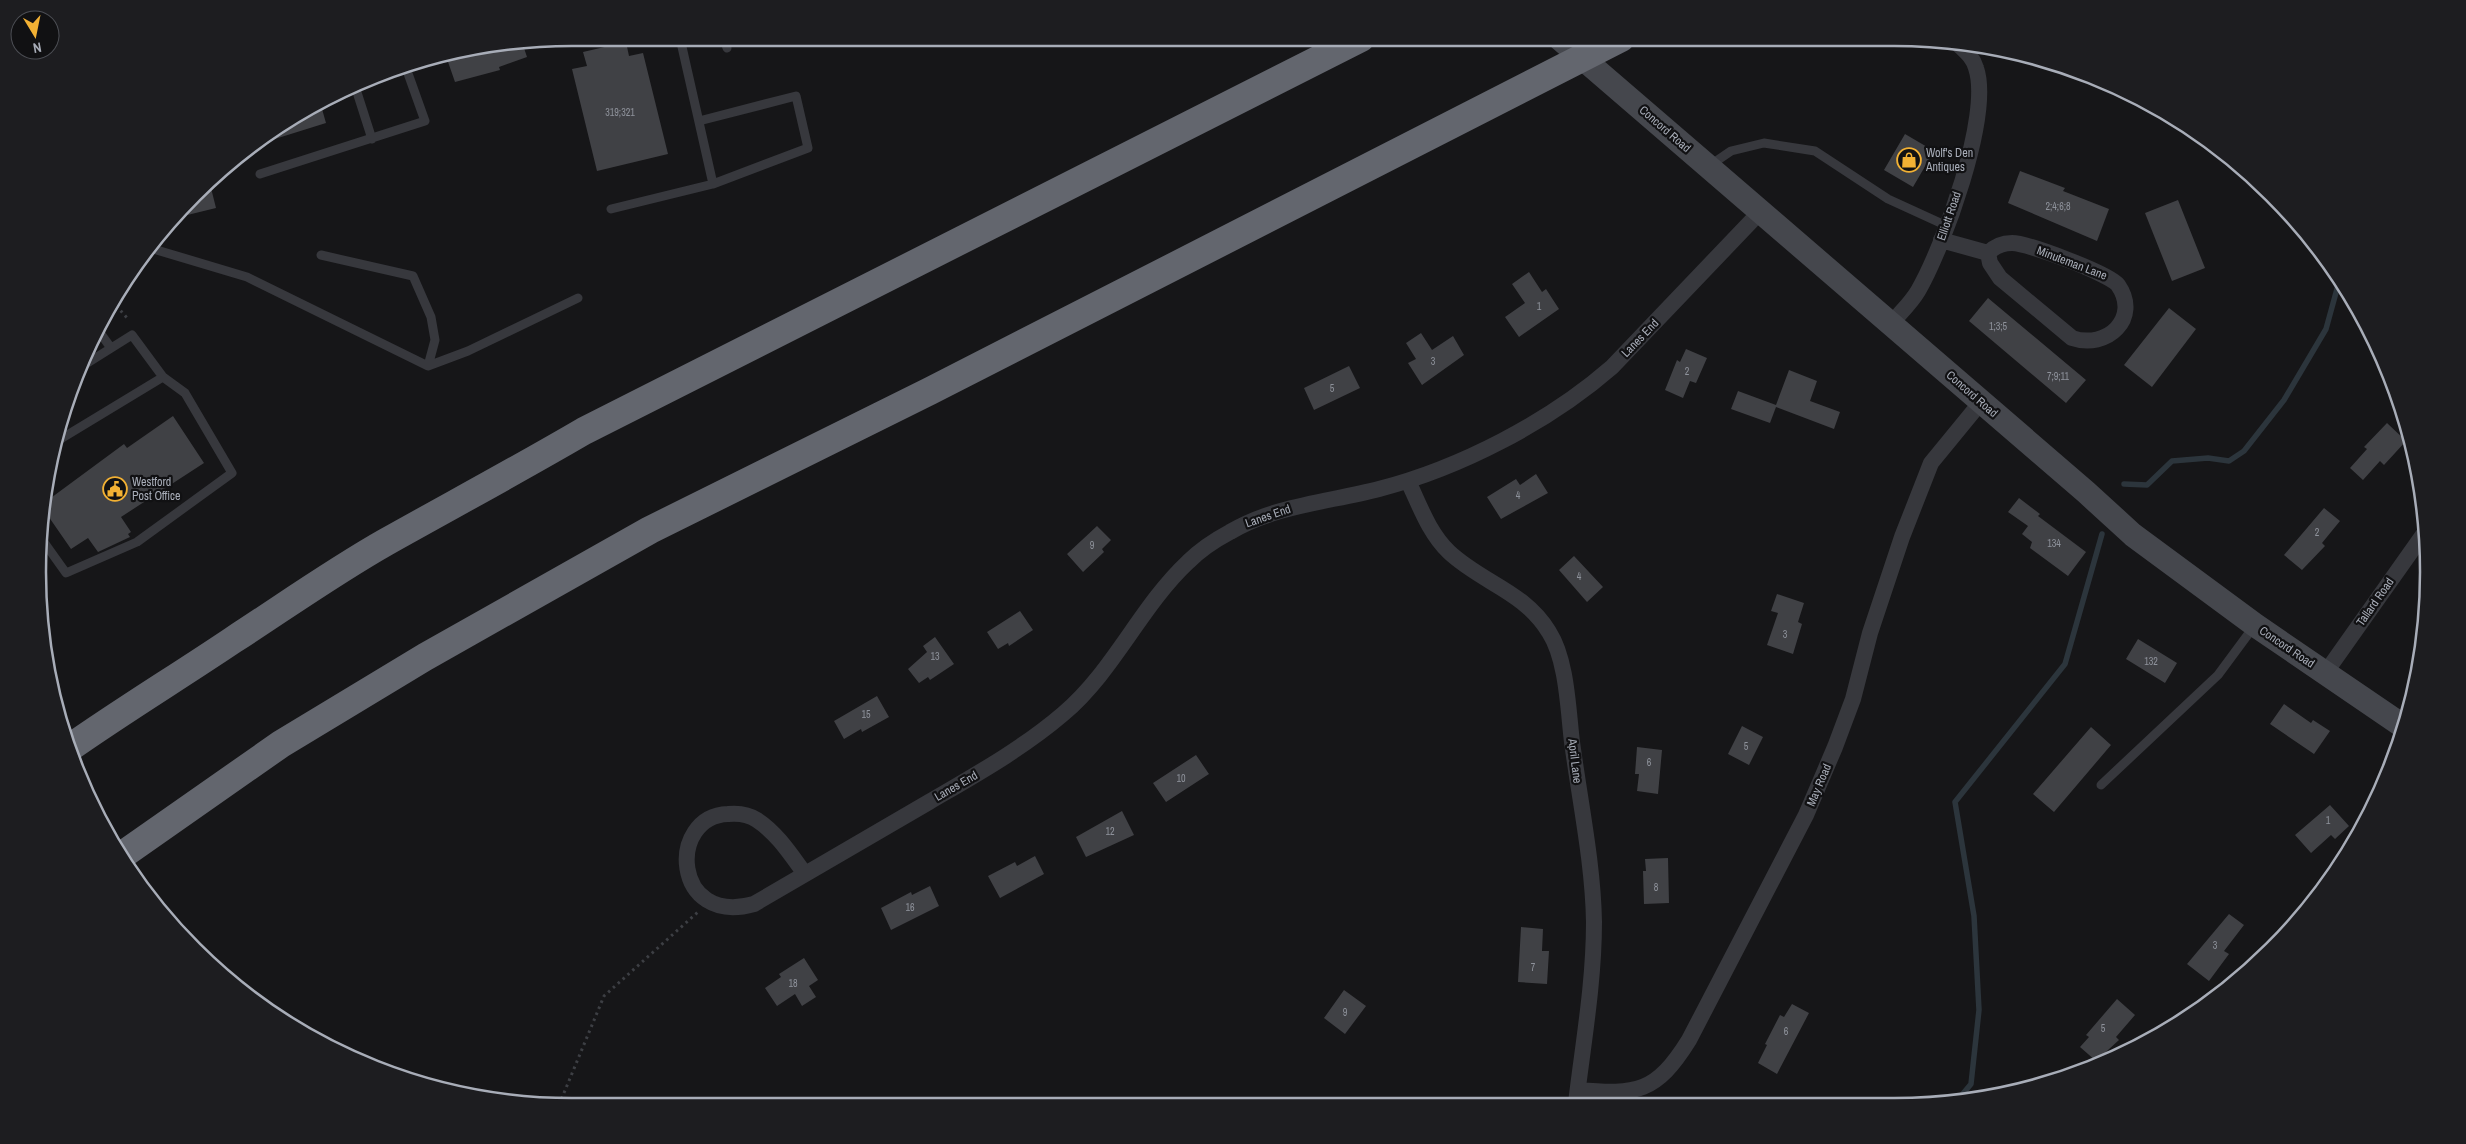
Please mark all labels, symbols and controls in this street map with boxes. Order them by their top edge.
north arrow [10,10,60,60]
text: N [32,38,43,57]
street label: Concord Road [1636,102,1694,156]
house number: 319;321 [605,106,635,119]
place label: Wolf's Den Antiques [1925,145,1973,175]
shop icon: Wolf's Den Antiques [1896,147,1922,173]
street label: Elliott Road [1933,189,1965,243]
house number: 2;4;6;8 [2045,200,2071,213]
street label: Minuteman Lane [2035,242,2109,284]
house number: 1 [1537,300,1542,313]
street label: Lanes End [1618,316,1662,360]
house number: 1;3;5 [1989,320,2008,333]
house number: 3 [1431,355,1436,368]
house number: 2 [1685,365,1690,378]
street label: Concord Road [1943,367,2001,421]
house number: 7;9;11 [2047,370,2070,383]
house number: 5 [1330,382,1335,395]
place label: Westford Post Office [132,474,181,504]
public building icon: Westford Post Office [102,476,128,502]
house number: 4 [1516,489,1521,502]
street label: Lanes End [1243,501,1293,531]
house number: 2 [2315,526,2320,539]
house number: 134 [2047,537,2061,550]
house number: 9 [1090,539,1095,552]
house number: 4 [1577,570,1582,583]
street label: Tallard Road [2353,575,2397,629]
street label: Concord Road [2256,623,2318,671]
house number: 3 [1783,628,1788,641]
house number: 13 [930,650,940,663]
house number: 132 [2144,655,2158,668]
house number: 15 [861,708,871,721]
street label: April Lane [1564,737,1586,784]
house number: 5 [1744,740,1749,753]
house number: 6 [1647,756,1652,769]
street label: May Road [1803,761,1835,809]
street label: Lanes End [932,767,980,805]
house number: 10 [1176,772,1186,785]
house number: 1 [2326,814,2331,827]
house number: 12 [1105,825,1115,838]
house number: 8 [1654,881,1659,894]
house number: 16 [905,901,915,914]
house number: 3 [2213,939,2218,952]
house number: 7 [1531,961,1536,974]
house number: 18 [788,977,798,990]
house number: 9 [1343,1006,1348,1019]
house number: 5 [2101,1022,2106,1035]
house number: 6 [1784,1025,1789,1038]

